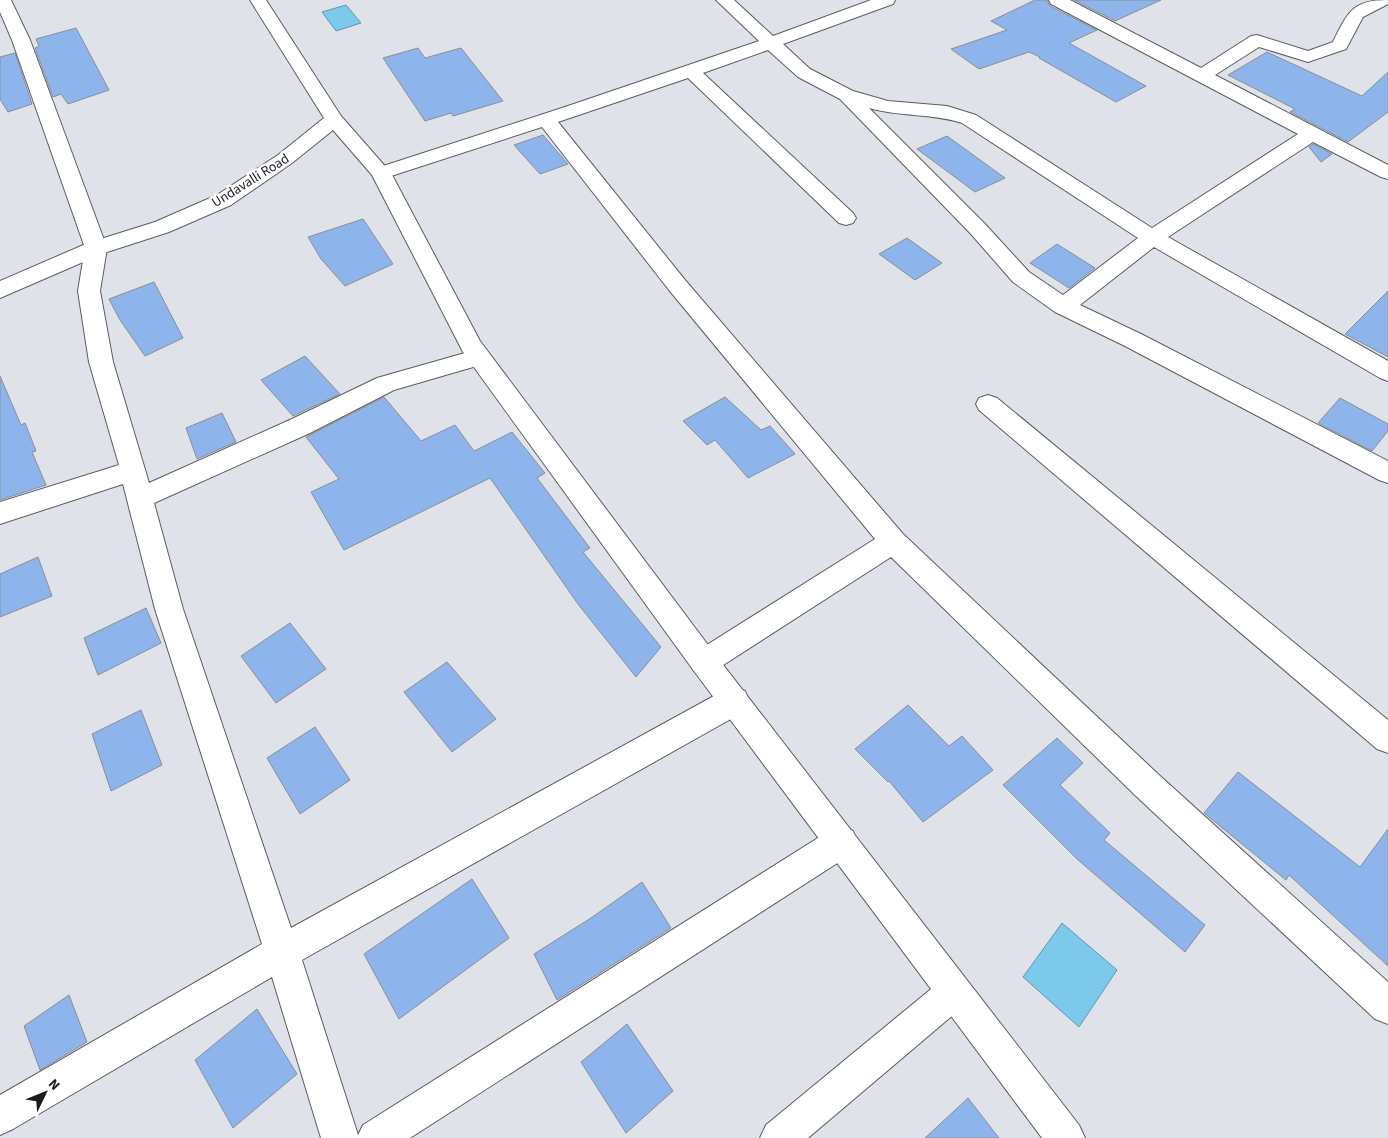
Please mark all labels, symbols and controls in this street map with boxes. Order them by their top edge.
street label: Undavalli Road [208,149,293,213]
north arrow [20,1068,70,1118]
text: N [43,1075,64,1095]

